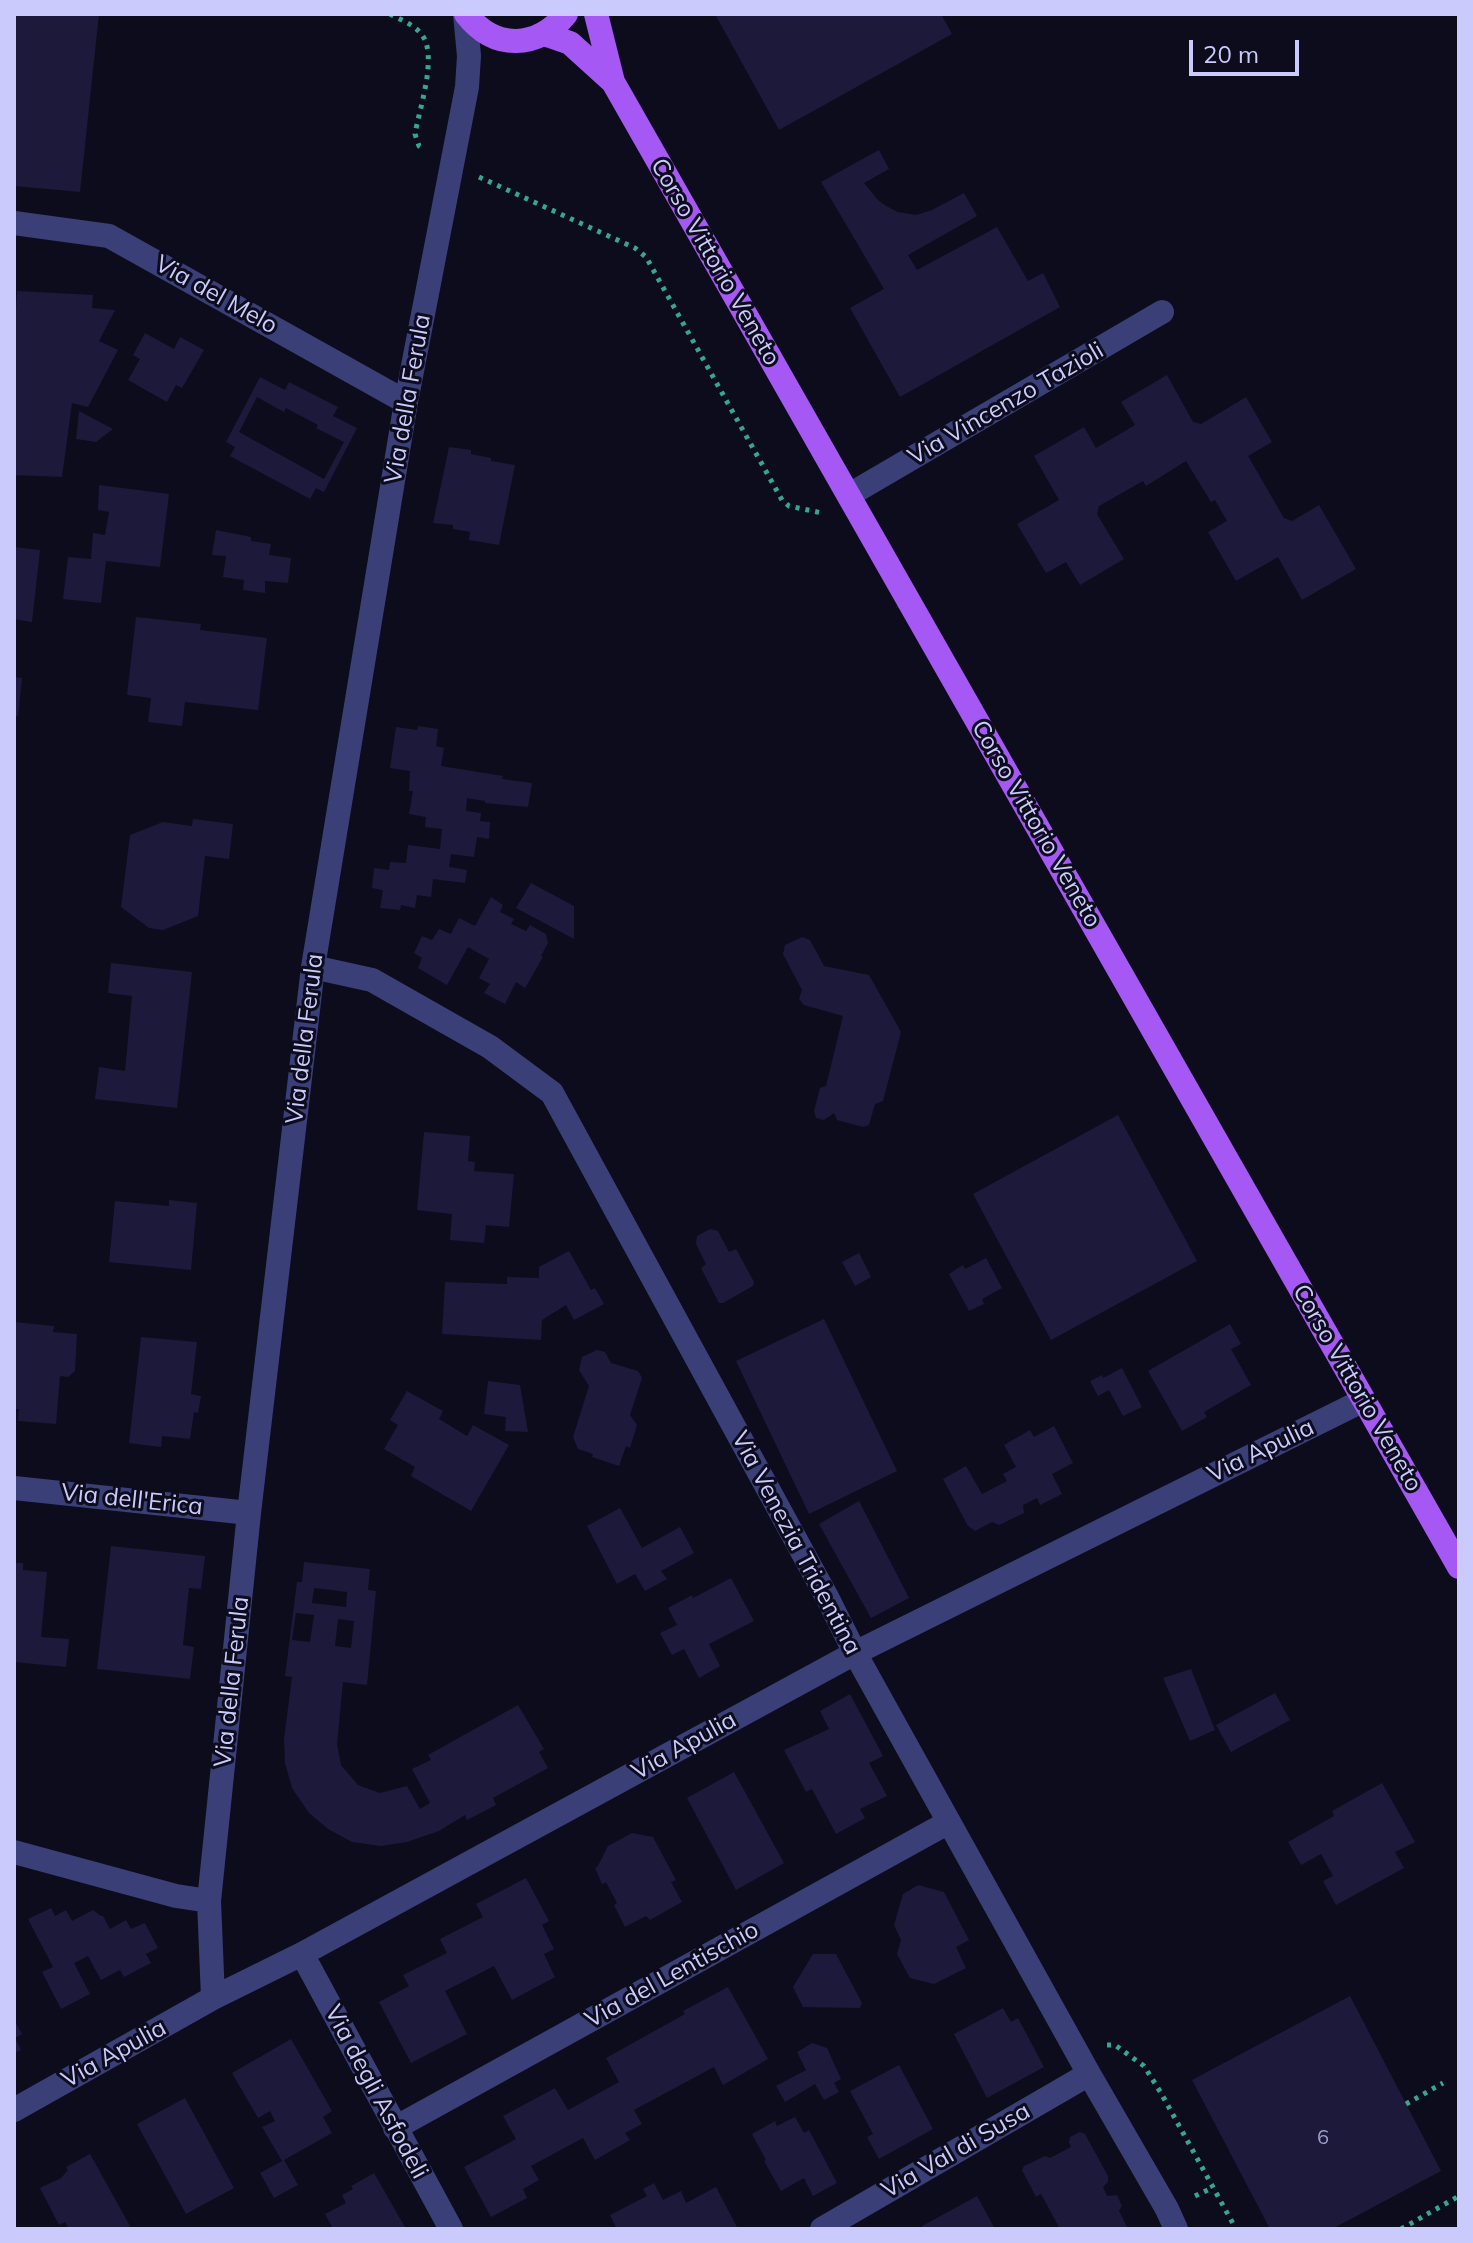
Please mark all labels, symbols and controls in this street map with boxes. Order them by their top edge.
scale bar [1193,24,1303,74]
text: 20 m [1203,39,1259,69]
street label: Corso Vittorio Veneto [644,153,786,371]
street label: Via del Melo [150,250,282,340]
street label: Via della Ferula [379,312,437,486]
street label: Via Vincenzo Tazioli [903,336,1109,472]
street label: Corso Vittorio Veneto [965,715,1107,933]
street label: Via della Ferula [280,952,330,1126]
street label: Corso Vittorio Veneto [1286,1279,1428,1497]
street label: Via Apulia [1203,1413,1319,1489]
street label: Via Venezia Tridentina [725,1426,867,1660]
street label: Via dell'Erica [60,1478,204,1522]
street label: Via della Ferula [209,1595,255,1769]
street label: Via Apulia [627,1706,741,1786]
street label: Via del Lentischio [580,1915,764,2035]
street label: Via degli Asfodeli [318,2000,434,2184]
street label: Via Apulia [57,2014,171,2094]
street label: Via Val di Susa [877,2097,1035,2205]
house number: 6 [1317,2126,1329,2150]

